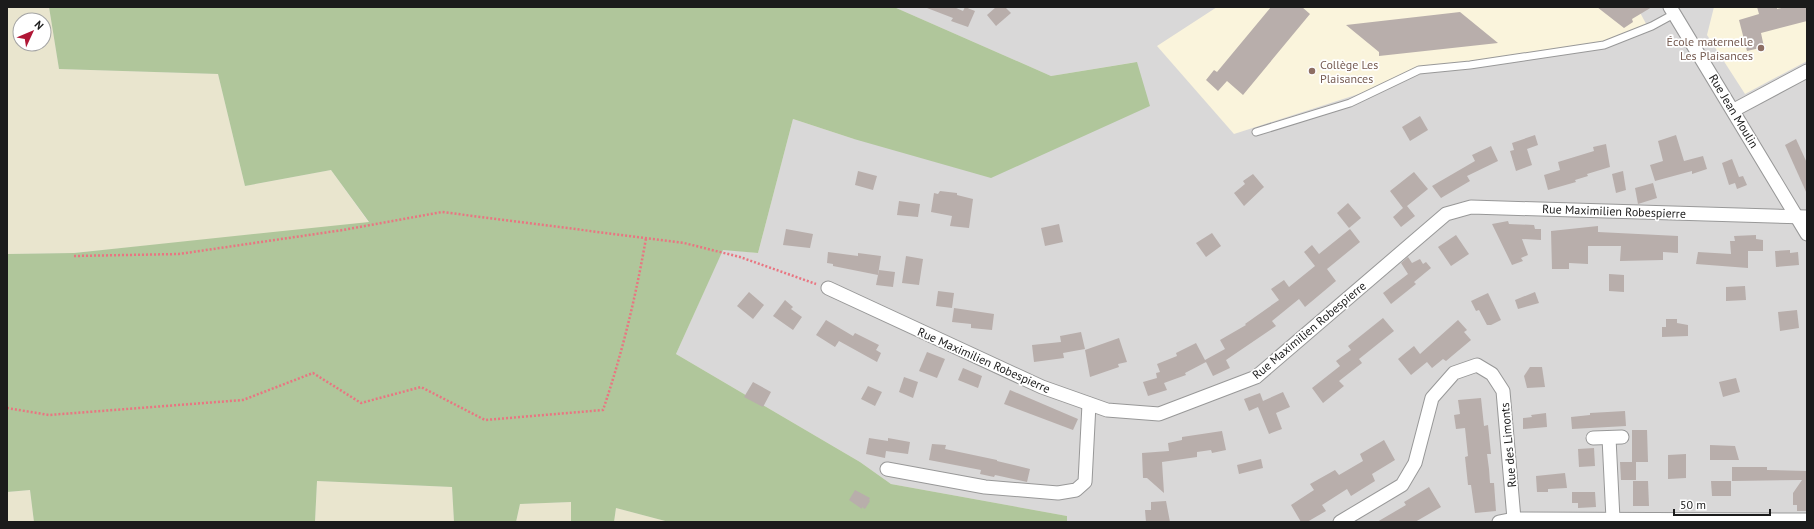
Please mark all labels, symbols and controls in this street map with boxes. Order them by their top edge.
north arrow [12,12,52,52]
text: N [32,18,47,33]
place label: École maternelle Les Plaisances [1667,34,1753,63]
marker: École maternelle Les Plaisances [1756,43,1766,53]
place label: Collège Les Plaisances [1320,57,1378,86]
marker: Collège Les Plaisances [1307,66,1317,76]
street label: Rue Jean Moulin [1706,71,1762,151]
street label: Rue Maximilien Robespierre [1542,201,1686,221]
street label: Rue Maximilien Robespierre [1249,278,1369,382]
street label: Rue Maximilien Robespierre [915,324,1053,396]
street label: Rue des Limonts [1497,402,1519,488]
scale bar [1674,491,1770,517]
text: 50 m [1680,497,1706,512]

